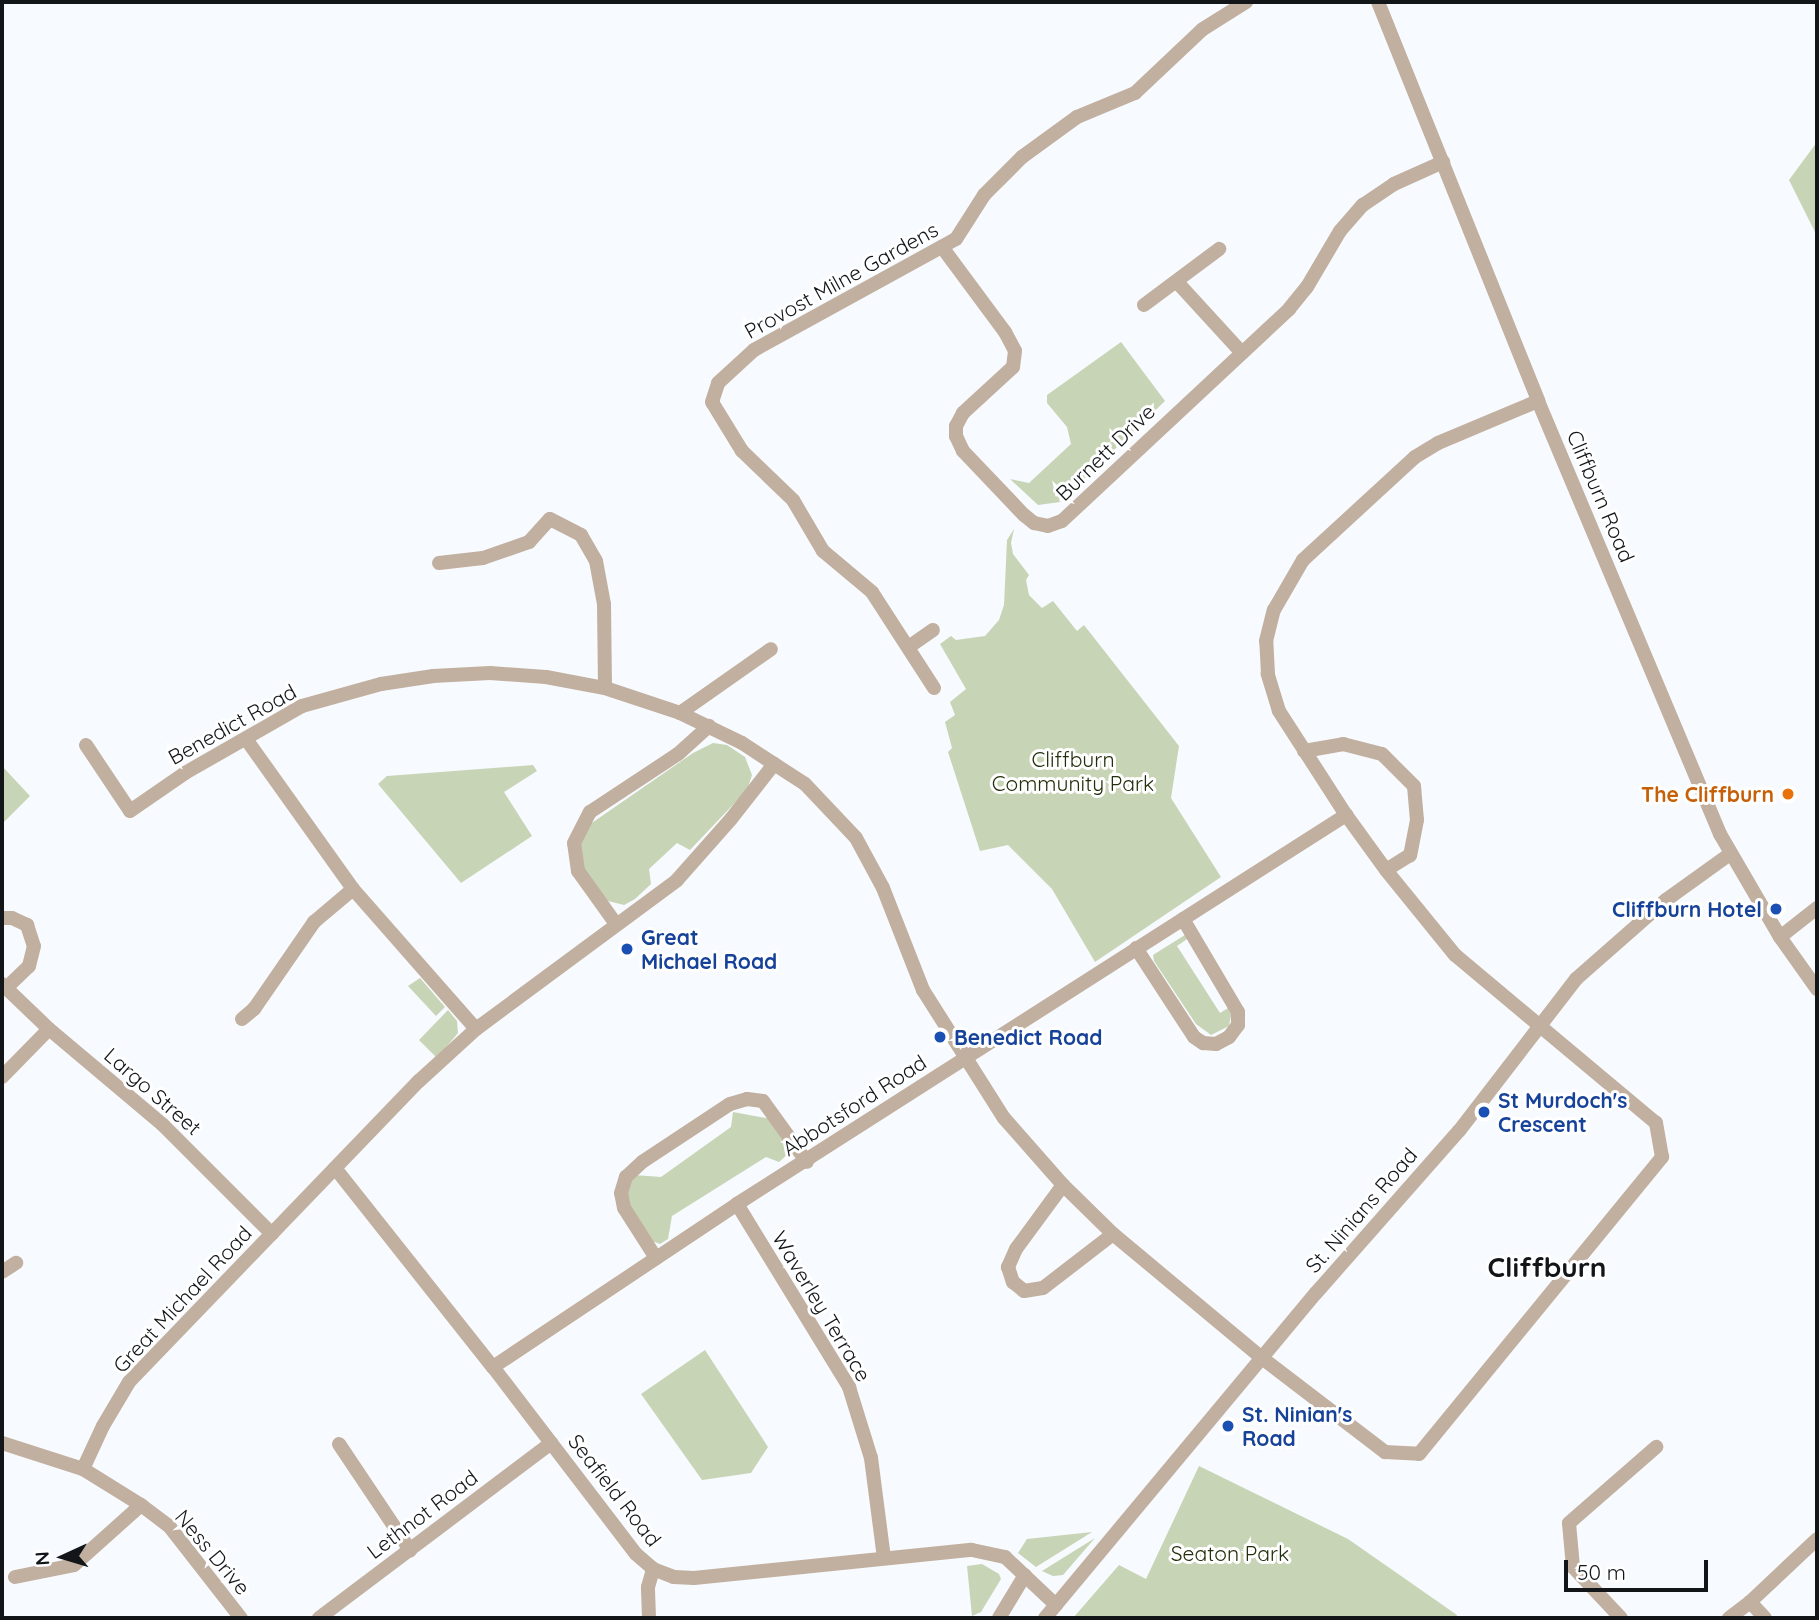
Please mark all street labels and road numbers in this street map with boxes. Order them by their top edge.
street label: Provost Milne Gardens [740,216,942,344]
street label: Burnett Drive [1050,398,1160,506]
street label: Cliffburn Road [1562,426,1640,566]
street label: Benedict Road [164,678,300,770]
street label: Largo Street [99,1042,207,1140]
street label: Abbotsford Road [777,1049,931,1161]
street label: St. Ninians Road [1300,1142,1422,1278]
street label: Great Michael Road [107,1220,257,1378]
street label: Waverley Terrace [767,1226,877,1386]
street label: Seafield Road [563,1429,667,1551]
street label: Lethnot Road [362,1464,482,1564]
street label: Ness Drive [170,1504,256,1600]

